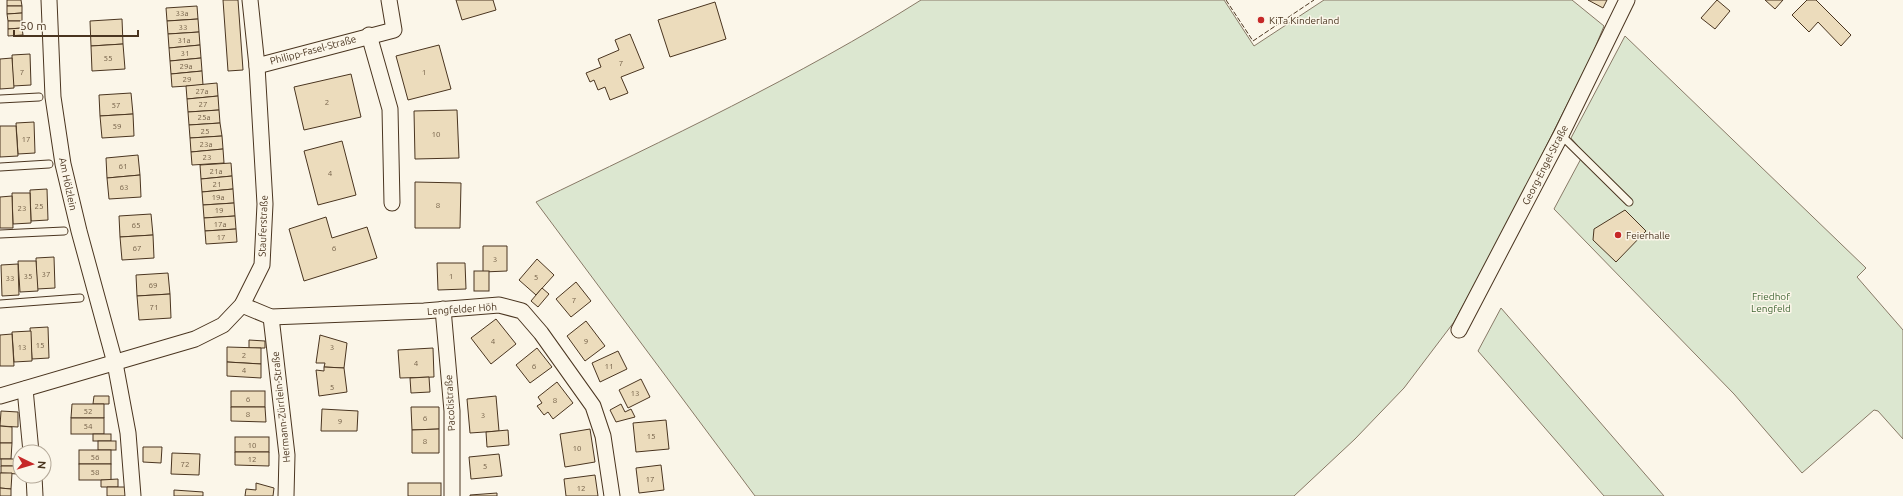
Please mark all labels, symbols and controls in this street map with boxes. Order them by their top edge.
house number: 33a [175,9,189,18]
scale bar [14,12,138,38]
marker: KiTa Kinderland [1256,15,1266,25]
place label: KiTa Kinderland [1269,15,1339,26]
text: 50 m [20,19,47,32]
house number: 33 [178,23,188,32]
street label: Philipp-Fasel-Straße [269,33,357,67]
house number: 31a [177,36,191,45]
house number: 31 [180,49,190,58]
house number: 55 [103,54,113,63]
house number: 7 [619,59,623,68]
house number: 29a [179,62,193,71]
house number: 7 [20,68,24,77]
house number: 1 [422,68,426,77]
house number: 29 [182,75,192,84]
house number: 27a [195,87,209,96]
house number: 2 [325,98,329,107]
house number: 27 [198,100,208,109]
house number: 57 [111,101,121,110]
house number: 25a [197,113,211,122]
house number: 59 [112,122,122,131]
street label: Georg-Engel-Straße [1520,123,1570,207]
house number: 25 [200,127,210,136]
house number: 10 [431,130,441,139]
house number: 17 [21,135,31,144]
house number: 23a [199,140,213,149]
house number: 23 [202,153,212,162]
street label: Am Hölzlein [57,157,79,211]
house number: 61 [118,162,128,171]
house number: 21a [209,167,223,176]
house number: 4 [328,169,333,178]
house number: 21 [212,180,222,189]
house number: 63 [119,183,129,192]
house number: 19a [211,193,225,202]
street label: Stauferstraße [256,195,270,257]
house number: 8 [436,201,441,210]
house number: 25 [34,202,44,211]
house number: 23 [17,204,27,213]
house number: 19 [214,206,224,215]
house number: 17a [213,220,227,229]
house number: 65 [131,221,141,230]
marker: Feierhalle [1613,230,1623,240]
place label: Feierhalle [1626,230,1670,241]
house number: 17 [216,233,226,242]
house number: 67 [132,244,142,253]
house number: 6 [332,244,337,253]
house number: 3 [493,255,497,264]
house number: 37 [41,270,51,279]
house number: 35 [23,272,33,281]
house number: 1 [449,272,453,281]
house number: 5 [534,273,538,282]
house number: 33 [5,274,15,283]
house number: 69 [148,281,158,290]
park label: Friedhof Lengfeld [1751,291,1791,314]
house number: 7 [572,296,576,305]
street label: Lengfelder Höh [427,301,497,317]
house number: 71 [149,303,159,312]
house number: 4 [491,337,496,346]
house number: 9 [584,337,588,346]
house number: 15 [35,341,45,350]
house number: 13 [17,343,27,352]
house number: 3 [330,343,334,352]
house number: 2 [242,351,246,360]
street label: Hermann-Zürrlein-Straße [270,351,292,463]
house number: 4 [414,359,419,368]
house number: 6 [532,362,537,371]
house number: 11 [604,362,614,371]
house number: 4 [242,366,247,375]
street label: Pacotistraße [443,374,457,432]
house number: 5 [330,383,334,392]
house number: 13 [630,389,640,398]
house number: 6 [246,395,251,404]
house number: 8 [553,396,558,405]
house number: 52 [83,407,93,416]
house number: 8 [246,410,251,419]
house number: 3 [481,411,485,420]
house number: 6 [423,414,428,423]
house number: 9 [338,417,342,426]
house number: 54 [83,422,93,431]
house number: 15 [646,432,656,441]
house number: 8 [423,437,428,446]
house number: 10 [247,441,257,450]
north arrow [12,444,52,484]
house number: 10 [572,444,582,453]
house number: 56 [90,453,100,462]
house number: 12 [247,455,257,464]
text: N [36,460,48,469]
house number: 72 [180,460,190,469]
house number: 5 [483,462,487,471]
house number: 58 [90,468,100,477]
house number: 17 [645,475,655,484]
house number: 12 [576,484,586,493]

